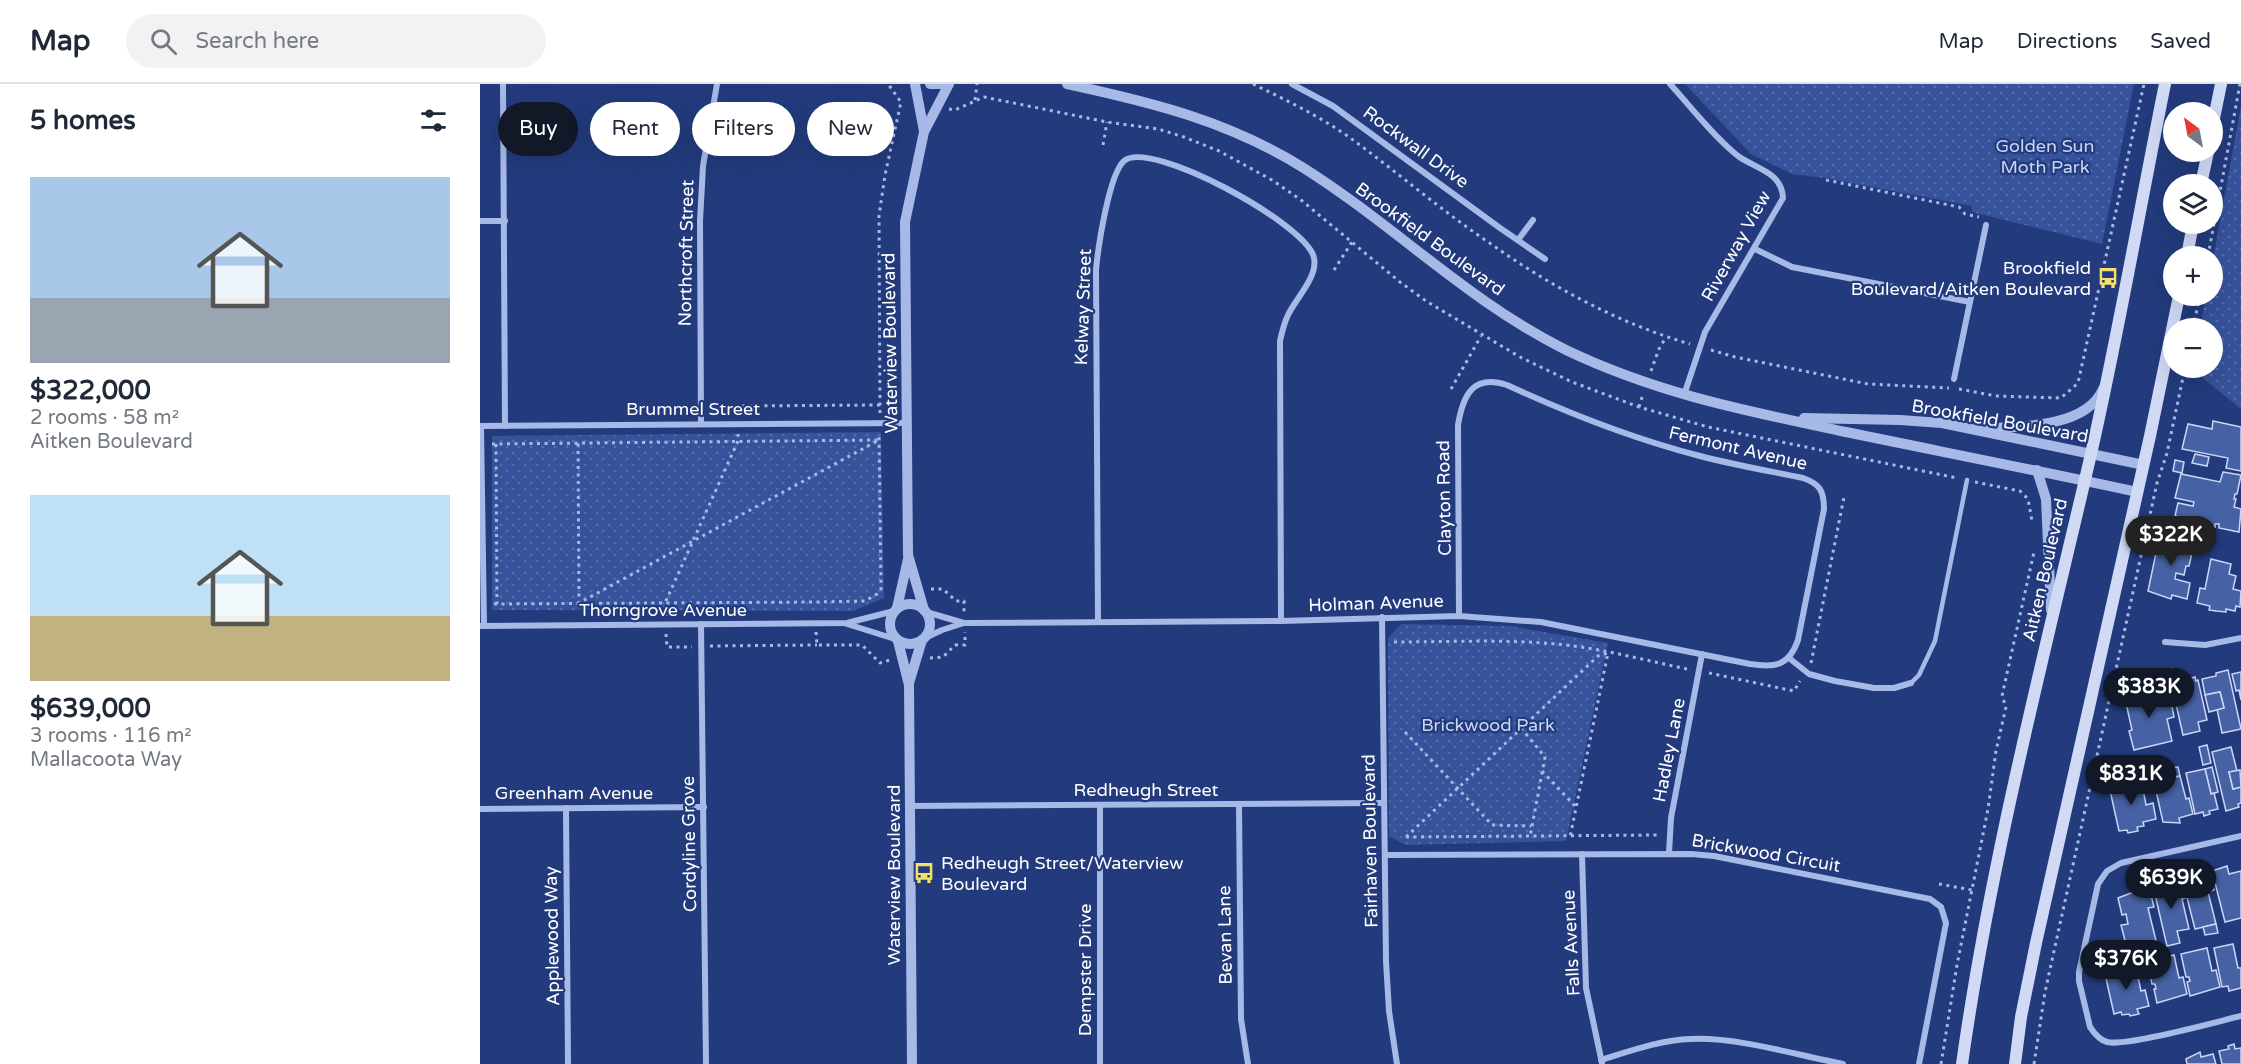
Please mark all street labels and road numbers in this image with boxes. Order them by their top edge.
street label: Rockwall Drive [1359,101,1473,193]
street label: Brookfield Boulevard [1351,177,1509,301]
street label: Northcroft Street [674,179,698,327]
street label: Riverway View [1696,187,1776,305]
street label: Kelway Street [1070,248,1096,366]
street label: Waterview Boulevard [877,252,903,434]
street label: Brookfield Boulevard [1910,395,2090,447]
street label: Brummel Street [626,398,760,420]
street label: Fermont Avenue [1667,421,1809,475]
street label: Clayton Road [1432,440,1456,556]
street label: Aitken Boulevard [2018,496,2072,644]
street label: Holman Avenue [1308,590,1444,616]
street label: Thorngrove Avenue [579,599,747,621]
street label: Hadley Lane [1648,696,1690,804]
street label: Fairhaven Boulevard [1357,754,1383,928]
street label: Cordyline Grove [677,776,701,912]
street label: Redheugh Street [1074,779,1219,801]
street label: Greenham Avenue [495,782,653,804]
street label: Waterview Boulevard [883,785,905,965]
street label: Brickwood Circuit [1690,829,1842,877]
street label: Applewood Way [540,866,564,1006]
street label: Bevan Lane [1213,885,1237,985]
street label: Falls Avenue [1557,889,1585,997]
street label: Dempster Drive [1074,904,1096,1036]

